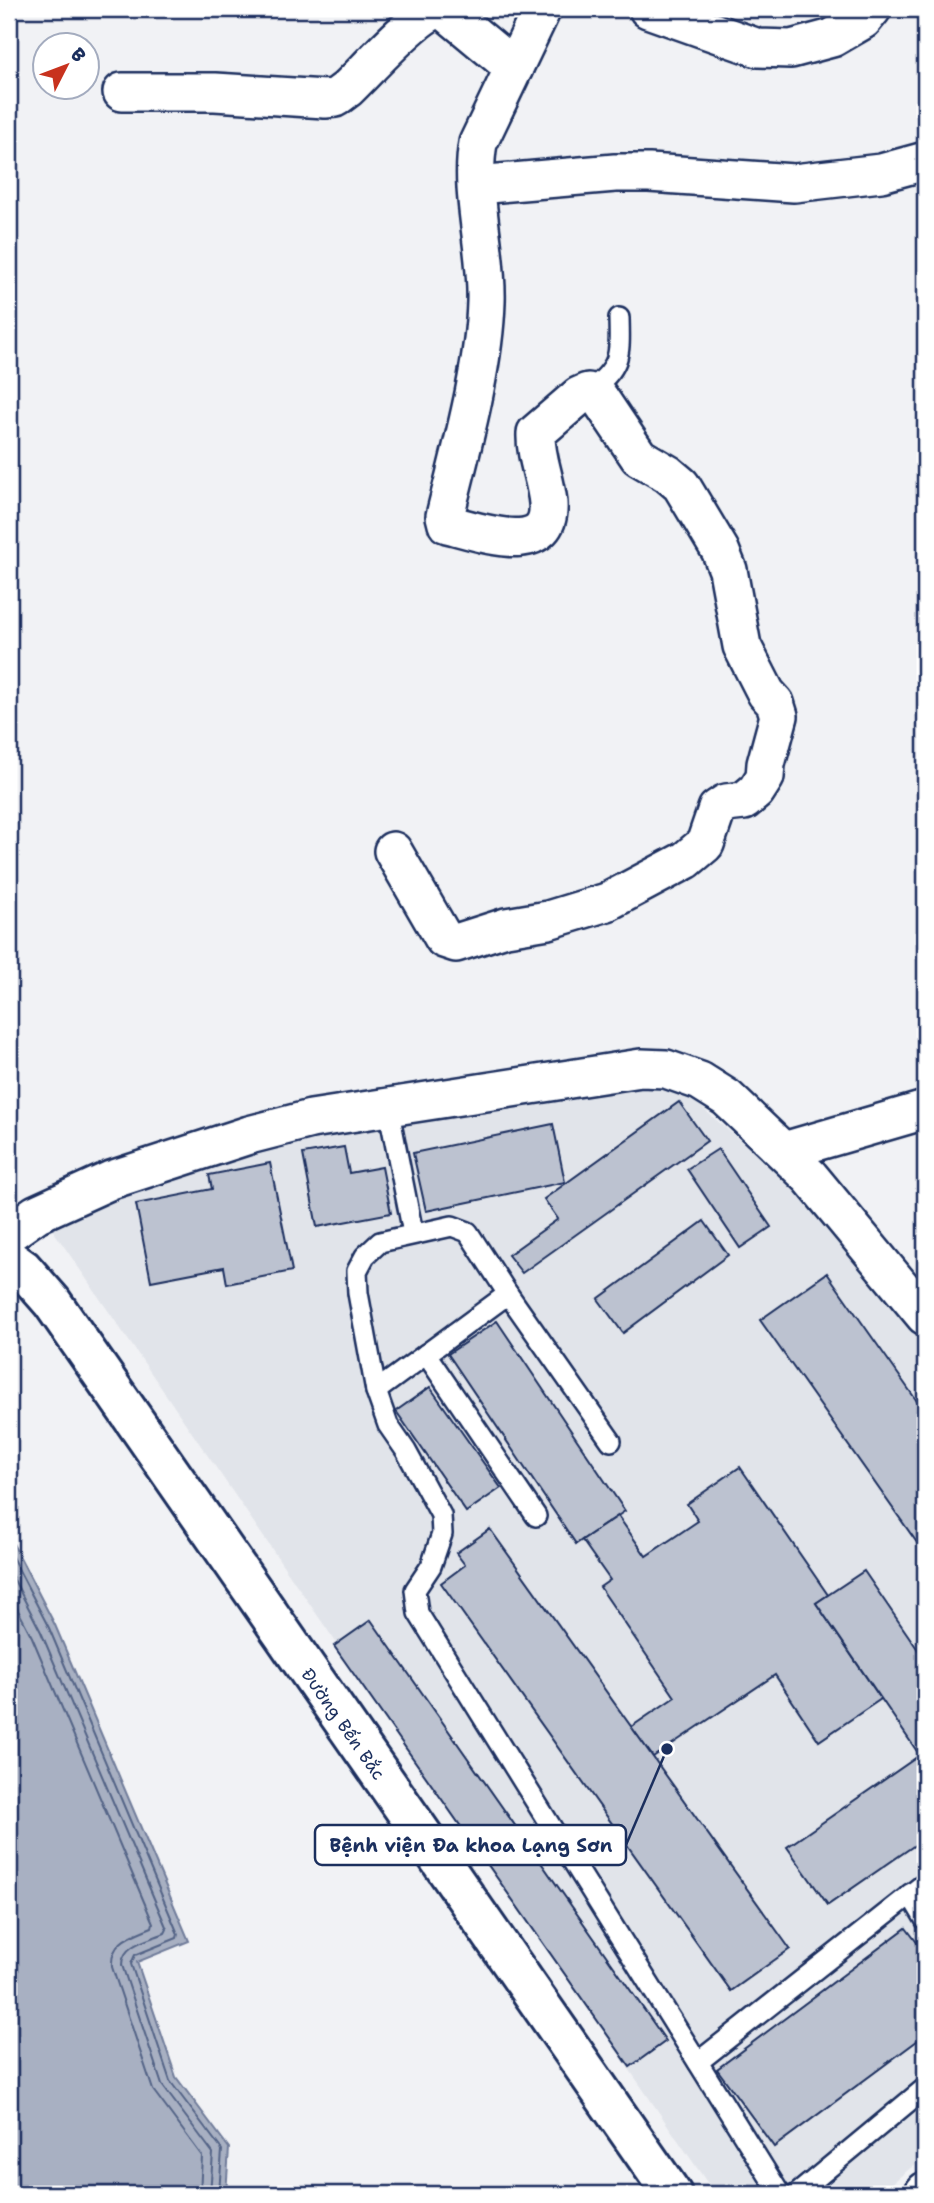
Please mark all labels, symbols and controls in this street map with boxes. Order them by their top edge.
north arrow [32,32,102,102]
text: B [65,42,92,68]
street label: Đường Bến Bắc [296,1663,390,1785]
callout: Bệnh viện Đa khoa Lạng Sơn [315,1825,626,1865]
text: Bệnh viện Đa khoa Lạng Sơn [330,1833,613,1858]

